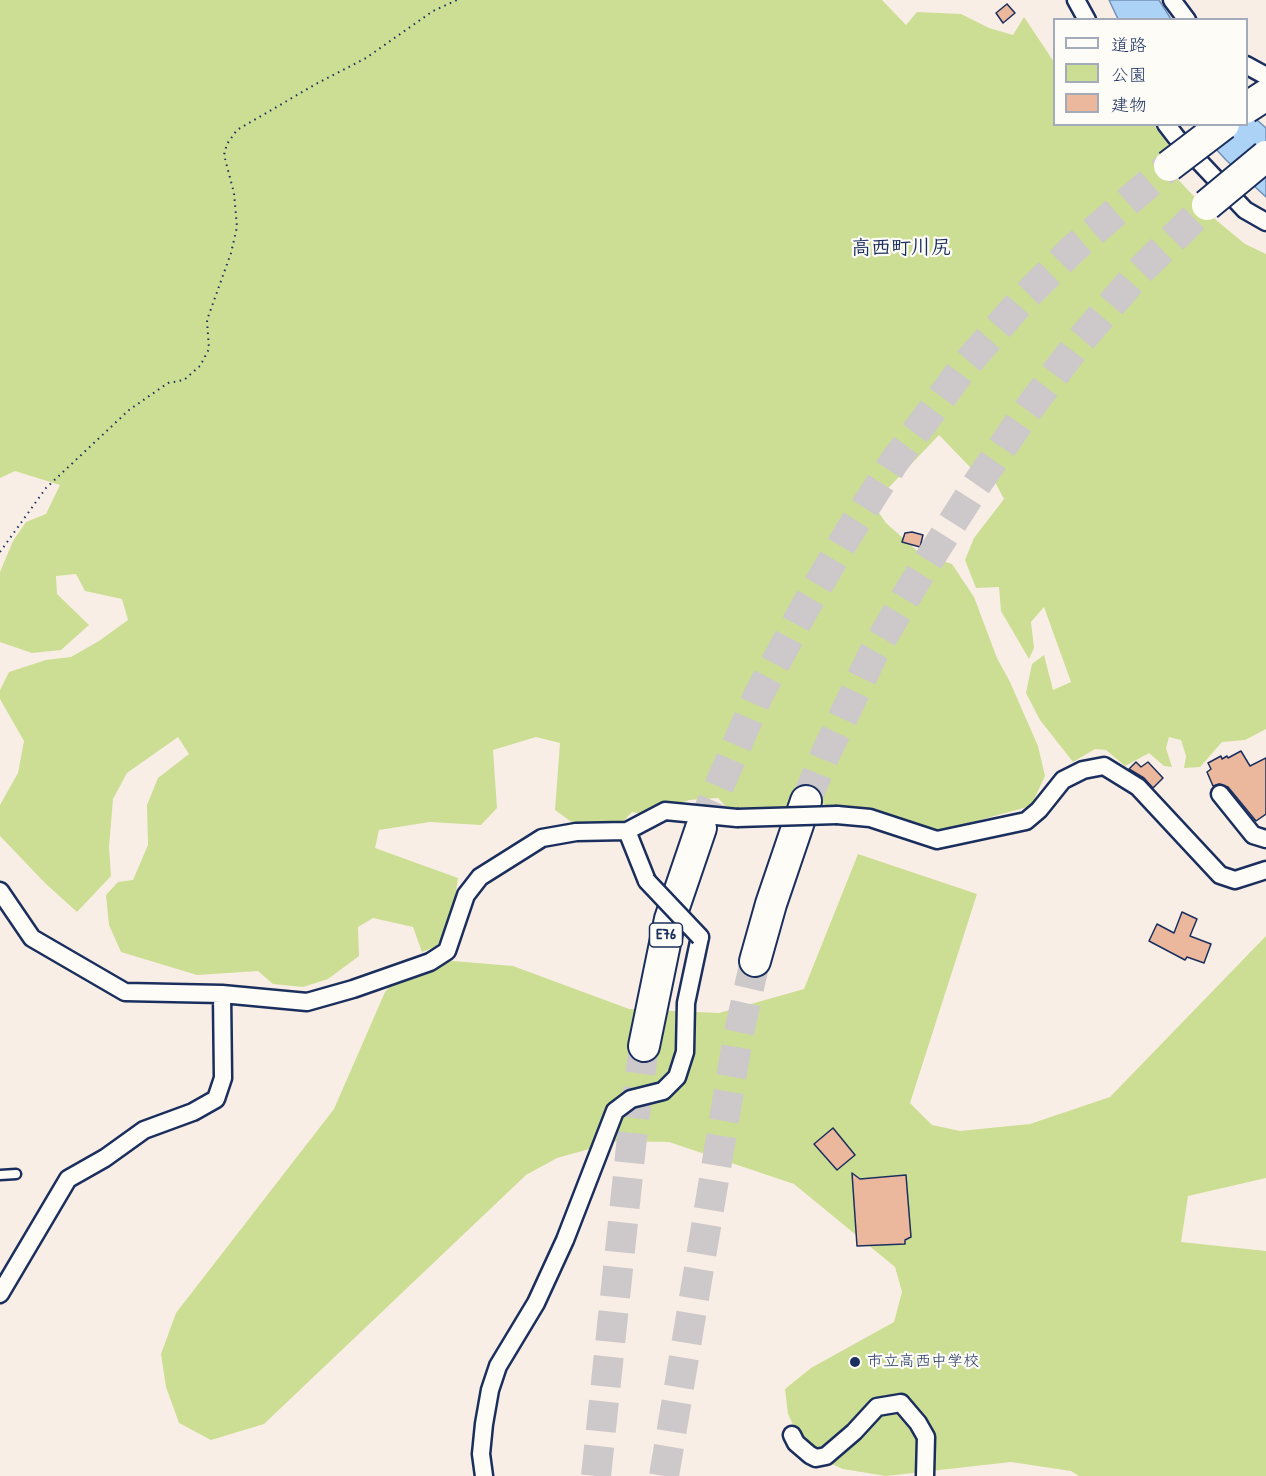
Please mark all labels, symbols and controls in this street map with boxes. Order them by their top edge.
legend [1053,18,1248,126]
text: 道路 [1111,32,1147,57]
text: 公園 [1111,62,1147,87]
text: 建物 [1111,92,1147,117]
district label: 高西町川尻 [851,237,951,261]
road number: E76 [650,923,682,947]
place label: 市立高西中学校 [867,1352,979,1372]
marker: 市立高西中学校 [848,1355,862,1369]

